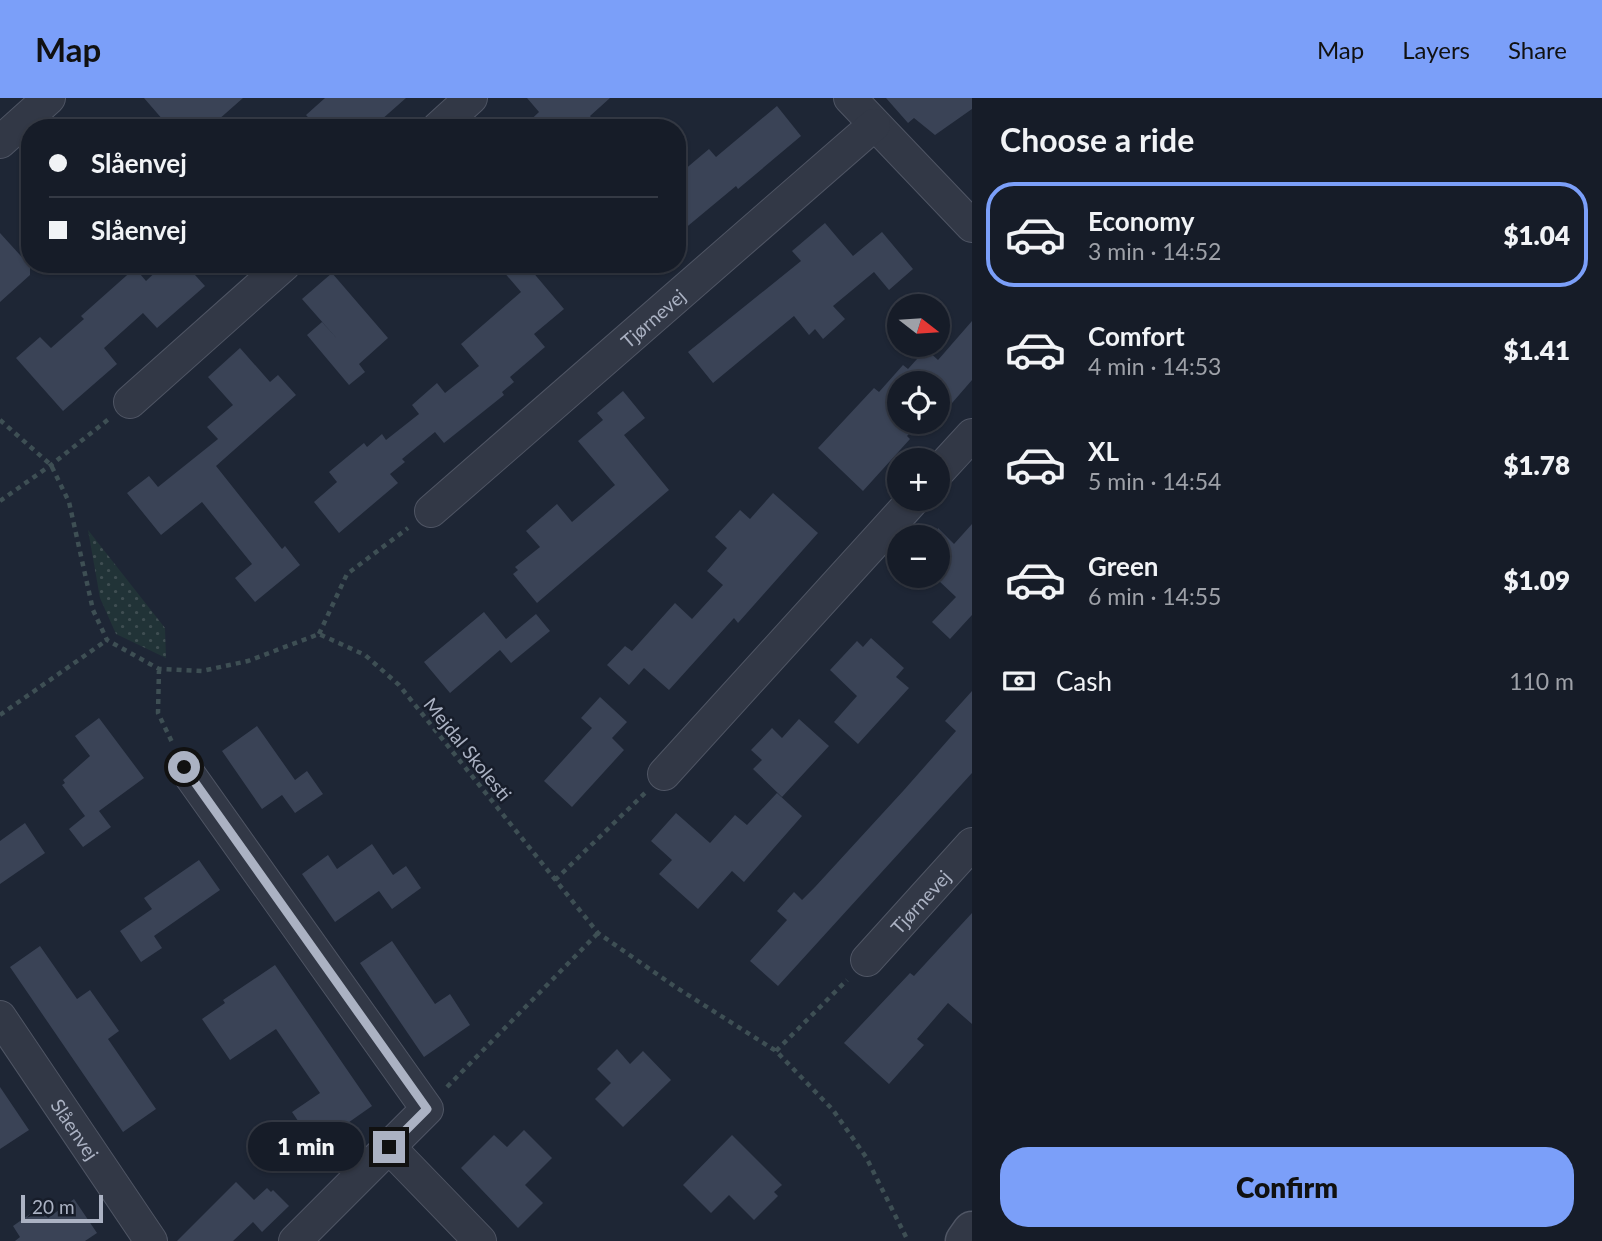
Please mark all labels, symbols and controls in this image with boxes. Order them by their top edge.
text: Map [35,29,101,69]
text: Map [1317,35,1364,64]
text: Layers [1402,35,1470,64]
text: Share [1508,35,1567,64]
text: Choose a ride [1000,120,1194,159]
text: Slåenvej [91,147,187,179]
icon: car [1004,203,1067,266]
text: Economy [1088,205,1194,237]
text: Slåenvej [91,214,187,246]
text: $1.04 [1503,219,1570,251]
text: 3 min · 14:52 [1088,237,1221,265]
street label: Tjørnevej [616,284,690,352]
north arrow [887,294,950,357]
map controls [887,294,950,588]
icon: car [1004,318,1067,381]
text: Comfort [1088,320,1185,352]
text: $1.41 [1503,334,1570,366]
text: 4 min · 14:53 [1088,352,1221,380]
button: locate [887,371,950,434]
icon: car [1004,433,1067,496]
text: XL [1088,435,1119,467]
button: + [887,448,950,511]
text: $1.78 [1503,449,1570,481]
text: 5 min · 14:54 [1088,467,1221,495]
button: − [887,525,950,588]
icon: car [1004,548,1067,611]
text: Green [1088,550,1158,582]
text: $1.09 [1503,564,1570,596]
text: 6 min · 14:55 [1088,582,1221,610]
icon: cash [1000,662,1038,700]
text: Cash [1056,665,1112,697]
text: 110 m [1509,667,1574,695]
street label: Mejdal Skolesti [419,693,517,805]
route start [168,751,200,783]
street label: Tjørnevej [885,865,955,938]
street label: Slåenvej [47,1094,104,1164]
callout: 1 min [249,1122,364,1172]
route end [373,1131,405,1163]
text: 1 min [277,1132,335,1160]
button: Confirm [1000,1147,1574,1227]
scale bar [21,1192,103,1224]
text: 20 m [32,1195,75,1218]

